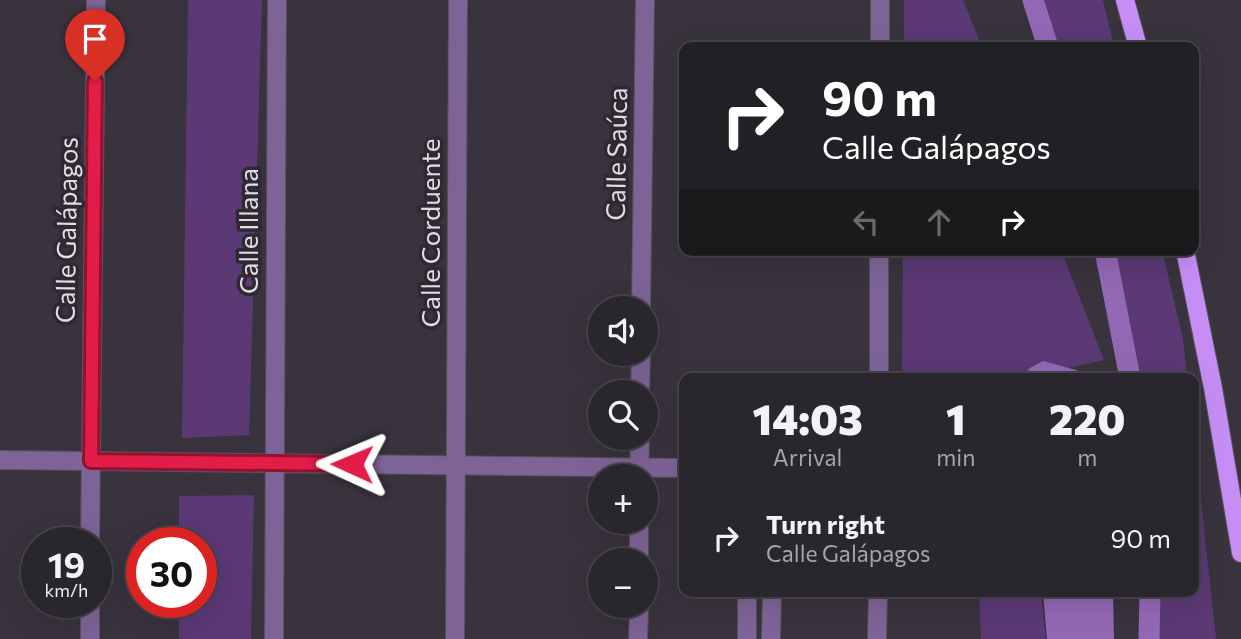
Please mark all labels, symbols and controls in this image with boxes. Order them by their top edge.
pin [65,9,125,81]
icon: arrive [76,20,114,58]
text: 90 m [822,66,937,126]
icon: right [707,70,798,161]
street label: Calle Saúca [599,87,632,221]
text: Calle Galápagos [822,126,1051,166]
street label: Calle Galápagos [48,137,83,323]
street label: Calle Corduente [414,139,445,327]
street label: Calle Illana [232,168,263,294]
icon: left [847,203,885,241]
icon: ahead [920,203,958,241]
icon: right [993,203,1031,241]
map controls [588,296,658,618]
button: sound [588,296,658,366]
button: search [588,380,658,450]
text: 14:03 [753,392,863,444]
text: 1 [946,392,966,444]
text: 220 [1049,392,1125,444]
position arrow [315,427,389,501]
text: Arrival [773,443,842,471]
text: min [936,443,975,471]
text: m [1077,443,1097,471]
button: + [588,464,658,534]
text: Turn right [766,508,885,539]
icon: right [707,519,745,557]
text: 90 m [1111,522,1171,553]
speed limit sign: 30 [126,527,217,618]
text: Calle Galápagos [766,539,931,567]
text: 19 [48,542,85,585]
button: − [588,548,658,618]
text: km/h [45,579,88,601]

